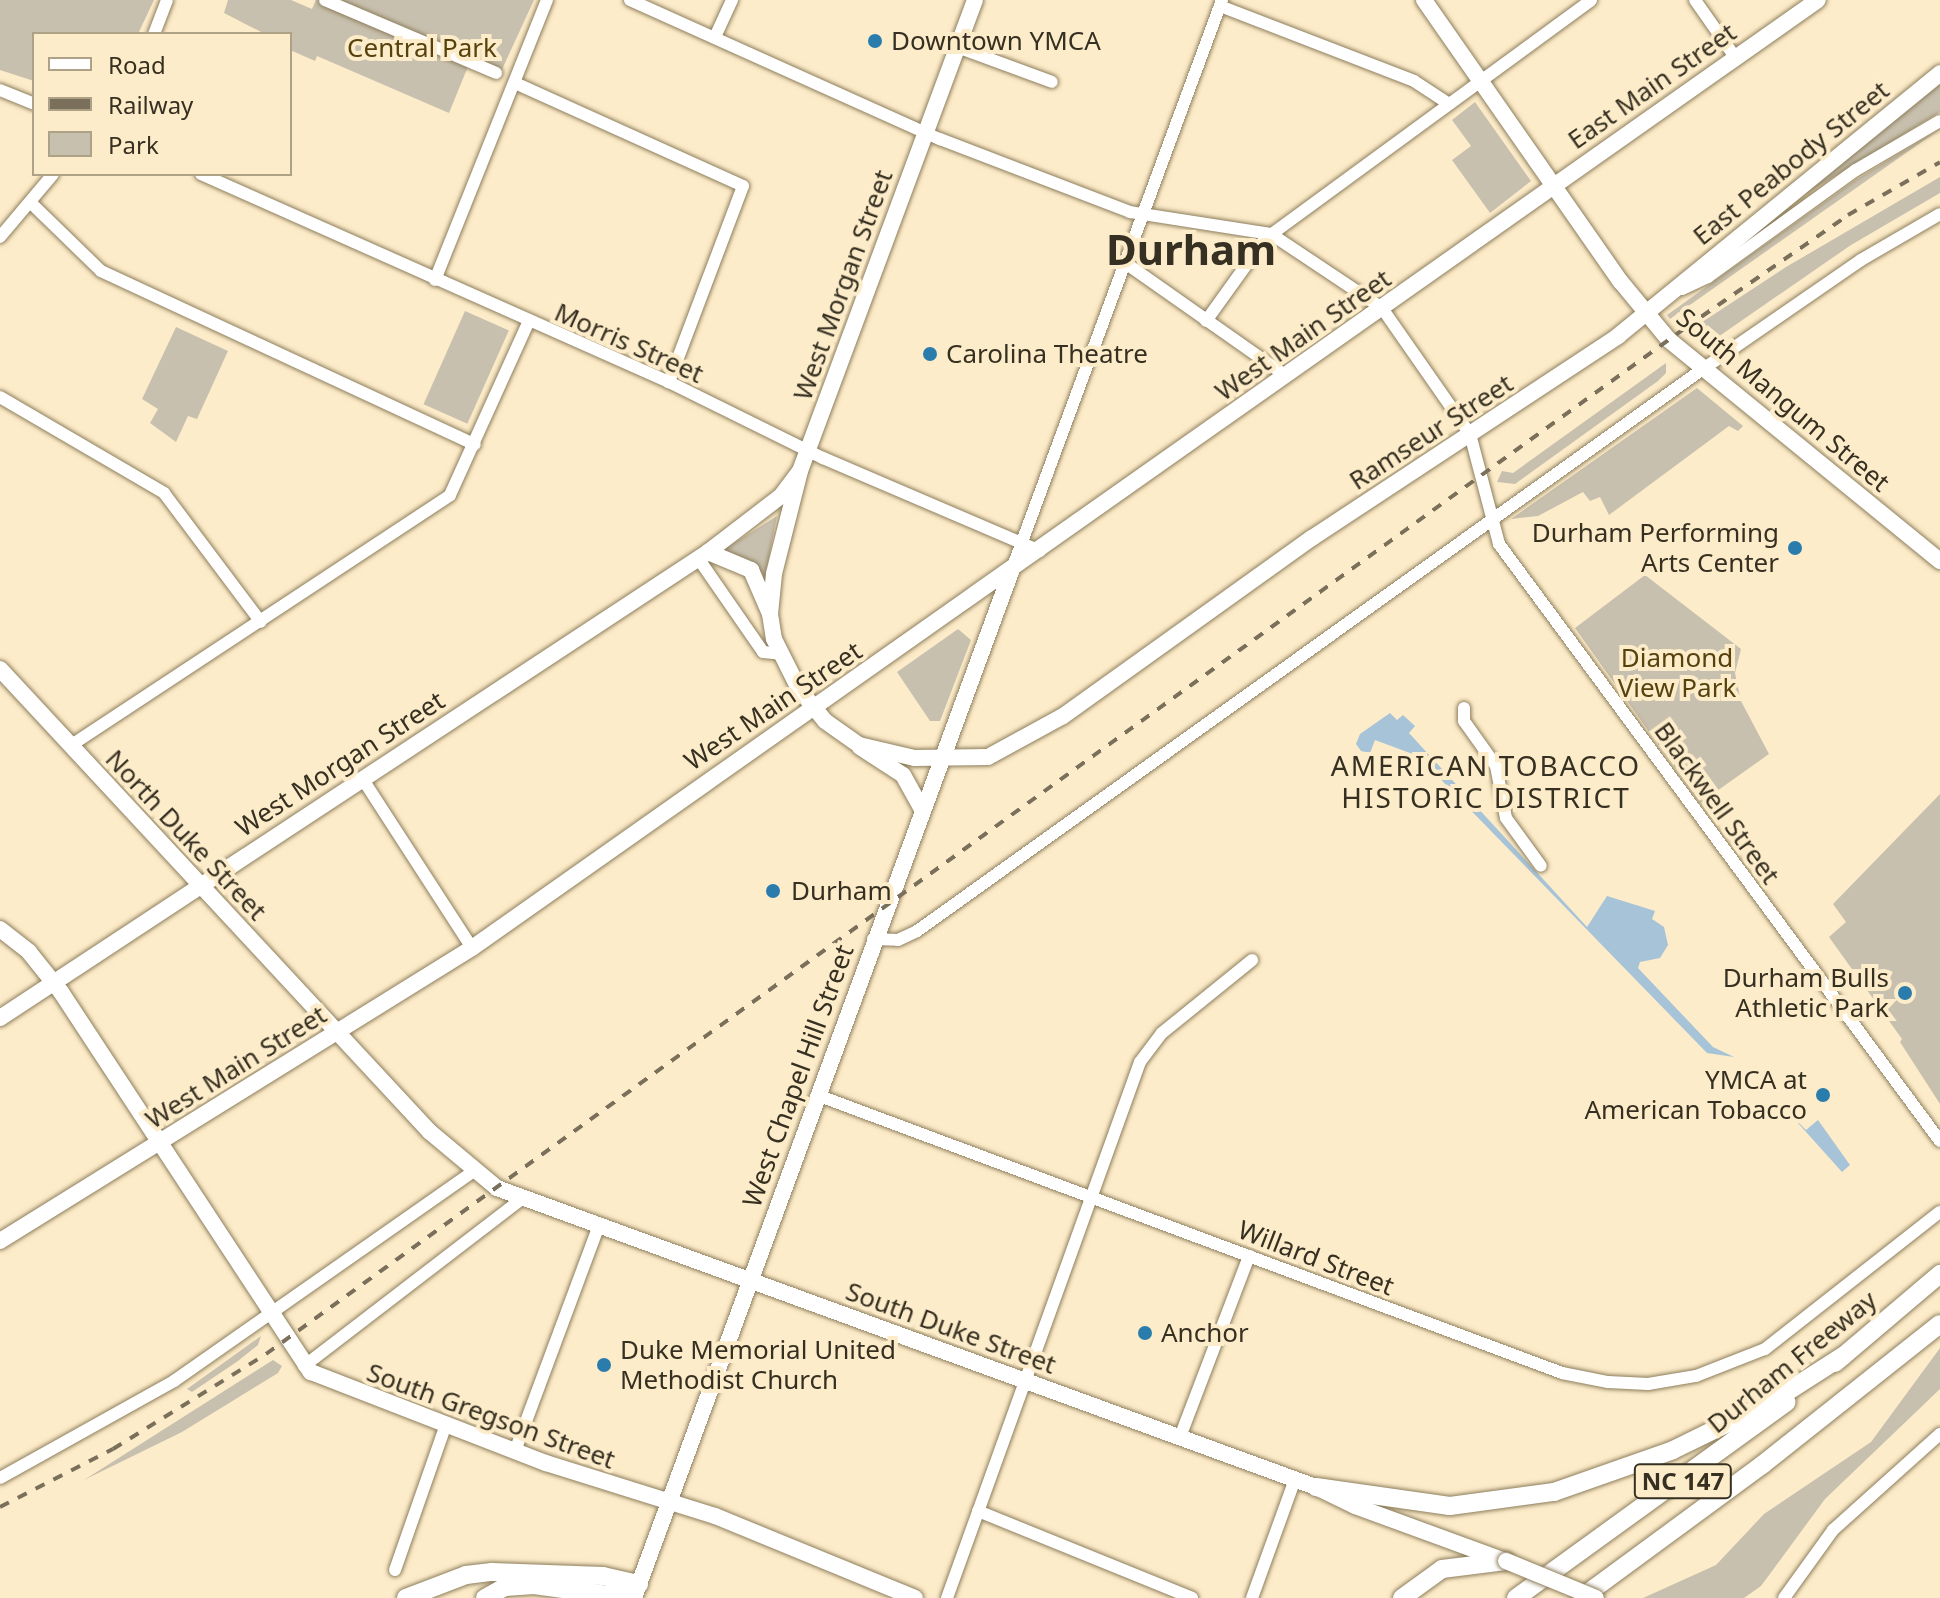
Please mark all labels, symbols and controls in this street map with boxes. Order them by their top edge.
street label: East Main Street [1562,16,1742,156]
place label: Downtown YMCA [891,25,1101,57]
legend [32,32,292,176]
park label: Central Park [347,32,497,64]
marker: Downtown YMCA [866,32,884,50]
text: Road [108,48,166,81]
street label: East Peabody Street [1687,74,1895,252]
text: Railway [108,88,193,121]
text: Park [108,128,159,161]
street label: West Morgan Street [787,166,899,404]
district label: Durham [1106,224,1276,274]
street label: West Main Street [1209,263,1397,407]
street label: Morris Street [550,296,708,390]
street label: South Mangum Street [1670,302,1896,498]
place label: Carolina Theatre [946,338,1148,370]
marker: Carolina Theatre [921,345,939,363]
street label: Ramseur Street [1344,368,1518,496]
place label: Durham Performing Arts Center [1532,517,1779,578]
marker: Durham Performing Arts Center [1786,539,1804,557]
street label: West Main Street [678,635,868,777]
park label: Diamond View Park [1618,642,1736,704]
street label: West Morgan Street [230,685,450,843]
street label: Blackwell Street [1648,716,1786,890]
street label: North Duke Street [99,743,273,927]
district label: AMERICAN TOBACCO HISTORIC DISTRICT [1331,748,1641,814]
place label: Durham [791,875,892,907]
marker: Durham [762,880,784,902]
street label: West Chapel Hill Street [736,941,860,1211]
place label: Durham Bulls Athletic Park [1723,962,1889,1024]
marker: Durham Bulls Athletic Park [1896,984,1914,1002]
street label: West Main Street [140,999,332,1135]
place label: YMCA at American Tobacco [1584,1064,1807,1126]
marker: YMCA at American Tobacco [1814,1086,1832,1104]
street label: Willard Street [1234,1214,1398,1302]
street label: South Duke Street [842,1276,1060,1380]
street label: Durham Freeway [1701,1284,1883,1440]
place label: Anchor [1161,1317,1249,1349]
marker: Anchor [1136,1324,1154,1342]
place label: Duke Memorial United Methodist Church [620,1334,896,1396]
marker: Duke Memorial United Methodist Church [595,1356,613,1374]
street label: South Gregson Street [363,1357,619,1475]
road number: NC 147 [1633,1461,1733,1501]

